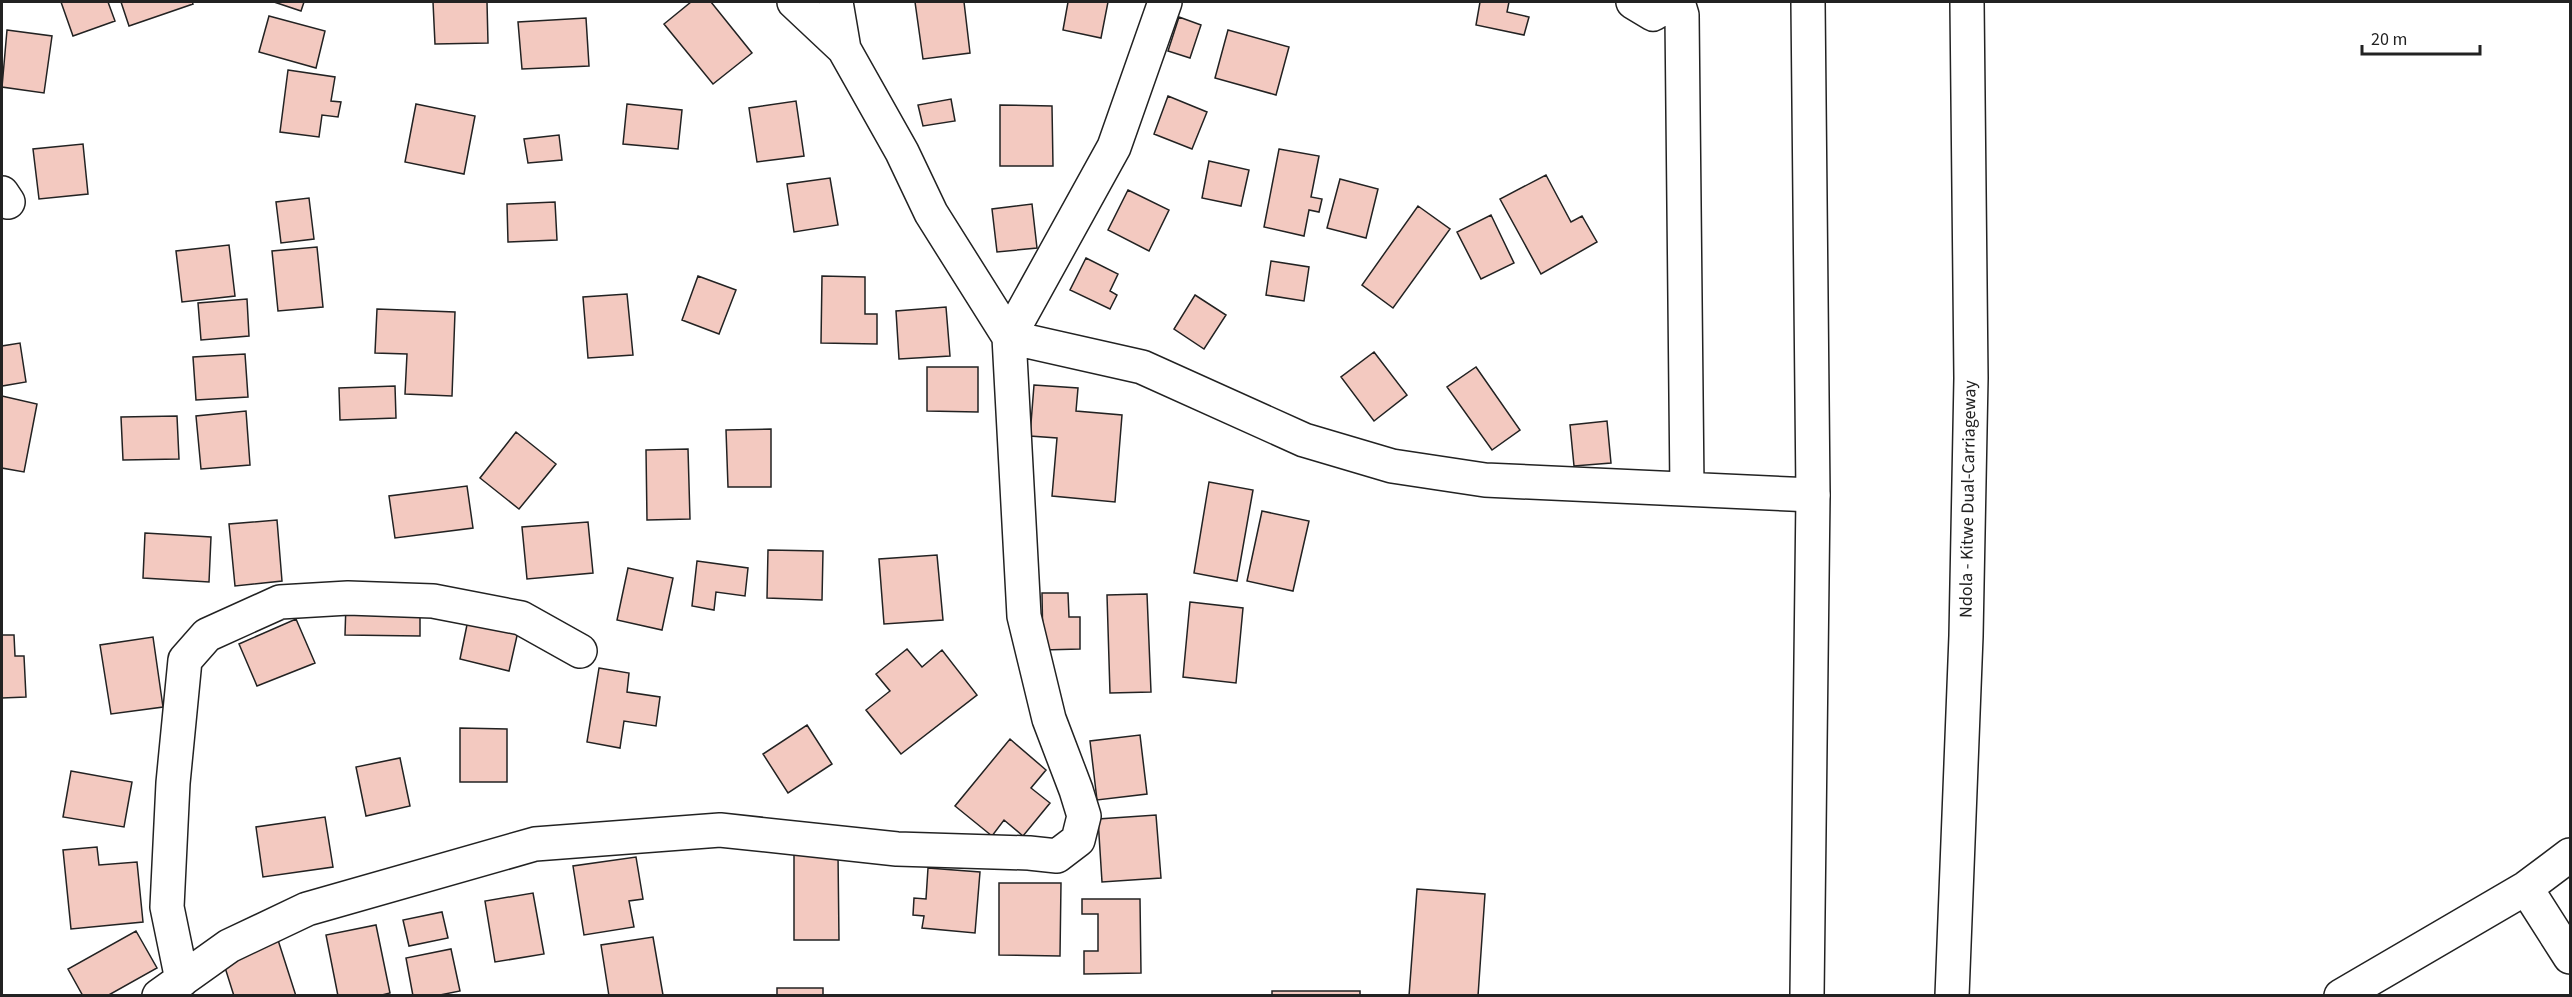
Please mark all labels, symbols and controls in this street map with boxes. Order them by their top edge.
scale bar [2362,18,2480,56]
text: 20 m [2371,27,2407,52]
street label: Ndola - Kitwe Dual-Carriageway [1953,379,1983,618]

